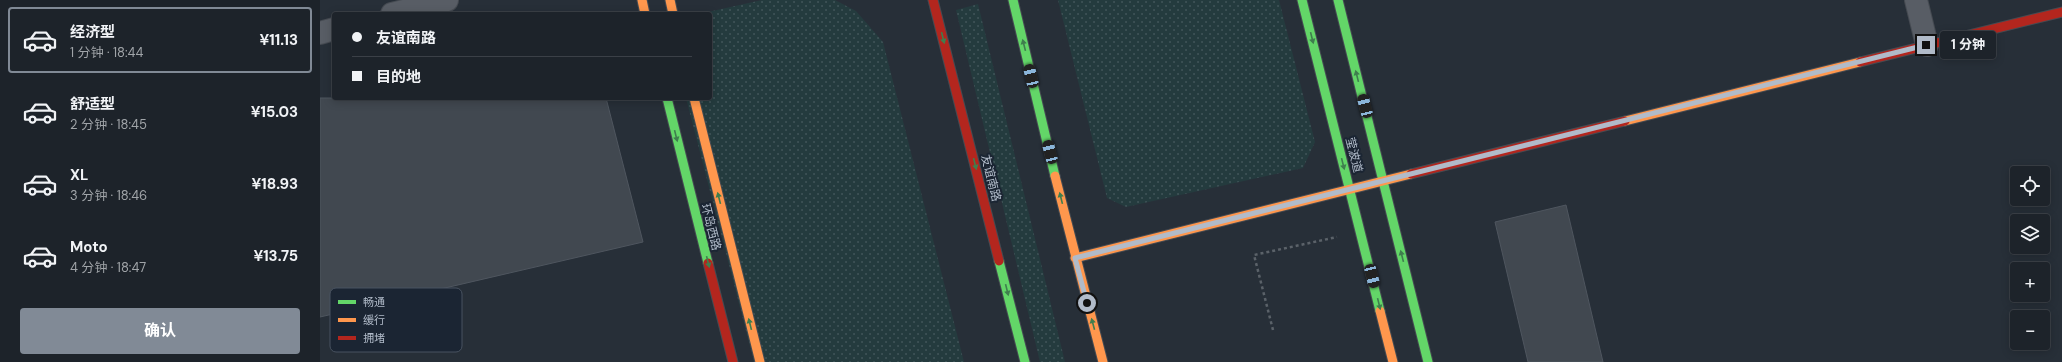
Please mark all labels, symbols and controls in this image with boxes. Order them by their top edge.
icon: car [22,22,58,58]
text: 经济型 [70,22,115,42]
text: 友谊南路 [376,28,436,48]
text: ¥11.13 [260,30,298,50]
callout: 1 分钟 [1940,31,1996,59]
one-way arrow [940,32,946,44]
one-way arrow [1309,32,1315,44]
route end [1917,36,1935,54]
text: 1 分钟 [1951,36,1985,53]
one-way arrow [1020,38,1026,51]
text: 1 分钟 · 18:44 [70,44,143,61]
car [1022,63,1040,89]
text: 目的地 [376,67,421,87]
one-way arrow [1354,70,1360,82]
car [1356,93,1374,119]
icon: car [22,94,58,130]
text: 舒适型 [70,94,115,114]
text: ¥15.03 [251,102,298,122]
text: 2 分钟 · 18:45 [70,116,147,133]
one-way arrow [673,130,679,142]
street label: 莹波道 [1342,136,1366,174]
car [1041,139,1059,165]
street label: 友谊南路 [977,153,1005,203]
one-way arrow [972,158,978,170]
one-way arrow [1341,158,1347,170]
text: XL [70,165,88,185]
icon: car [22,166,58,202]
map controls [2010,166,2050,350]
button: locate [2010,166,2050,206]
text: ¥18.93 [252,174,298,194]
text: 3 分钟 · 18:46 [70,187,147,204]
one-way arrow [716,192,722,204]
one-way arrow [1057,192,1063,204]
street label: 环岛西路 [697,202,725,252]
button: layers [2010,214,2050,254]
text: Moto [70,237,108,257]
icon: car [22,238,58,274]
text: ¥13.75 [253,246,298,266]
one-way arrow [1399,250,1405,262]
one-way arrow [705,256,711,268]
text: 4 分钟 · 18:47 [70,259,146,276]
button: + [2010,262,2050,302]
car [1363,263,1381,289]
one-way arrow [1004,284,1010,296]
legend [330,288,462,352]
route start [1078,294,1096,312]
text: 畅通 [363,295,385,309]
one-way arrow [1376,297,1382,310]
button: 确认 [20,308,300,354]
button: − [2010,310,2050,350]
text: 缓行 [363,313,385,327]
one-way arrow [747,318,753,330]
one-way arrow [1089,318,1095,331]
text: 拥堵 [363,331,385,345]

